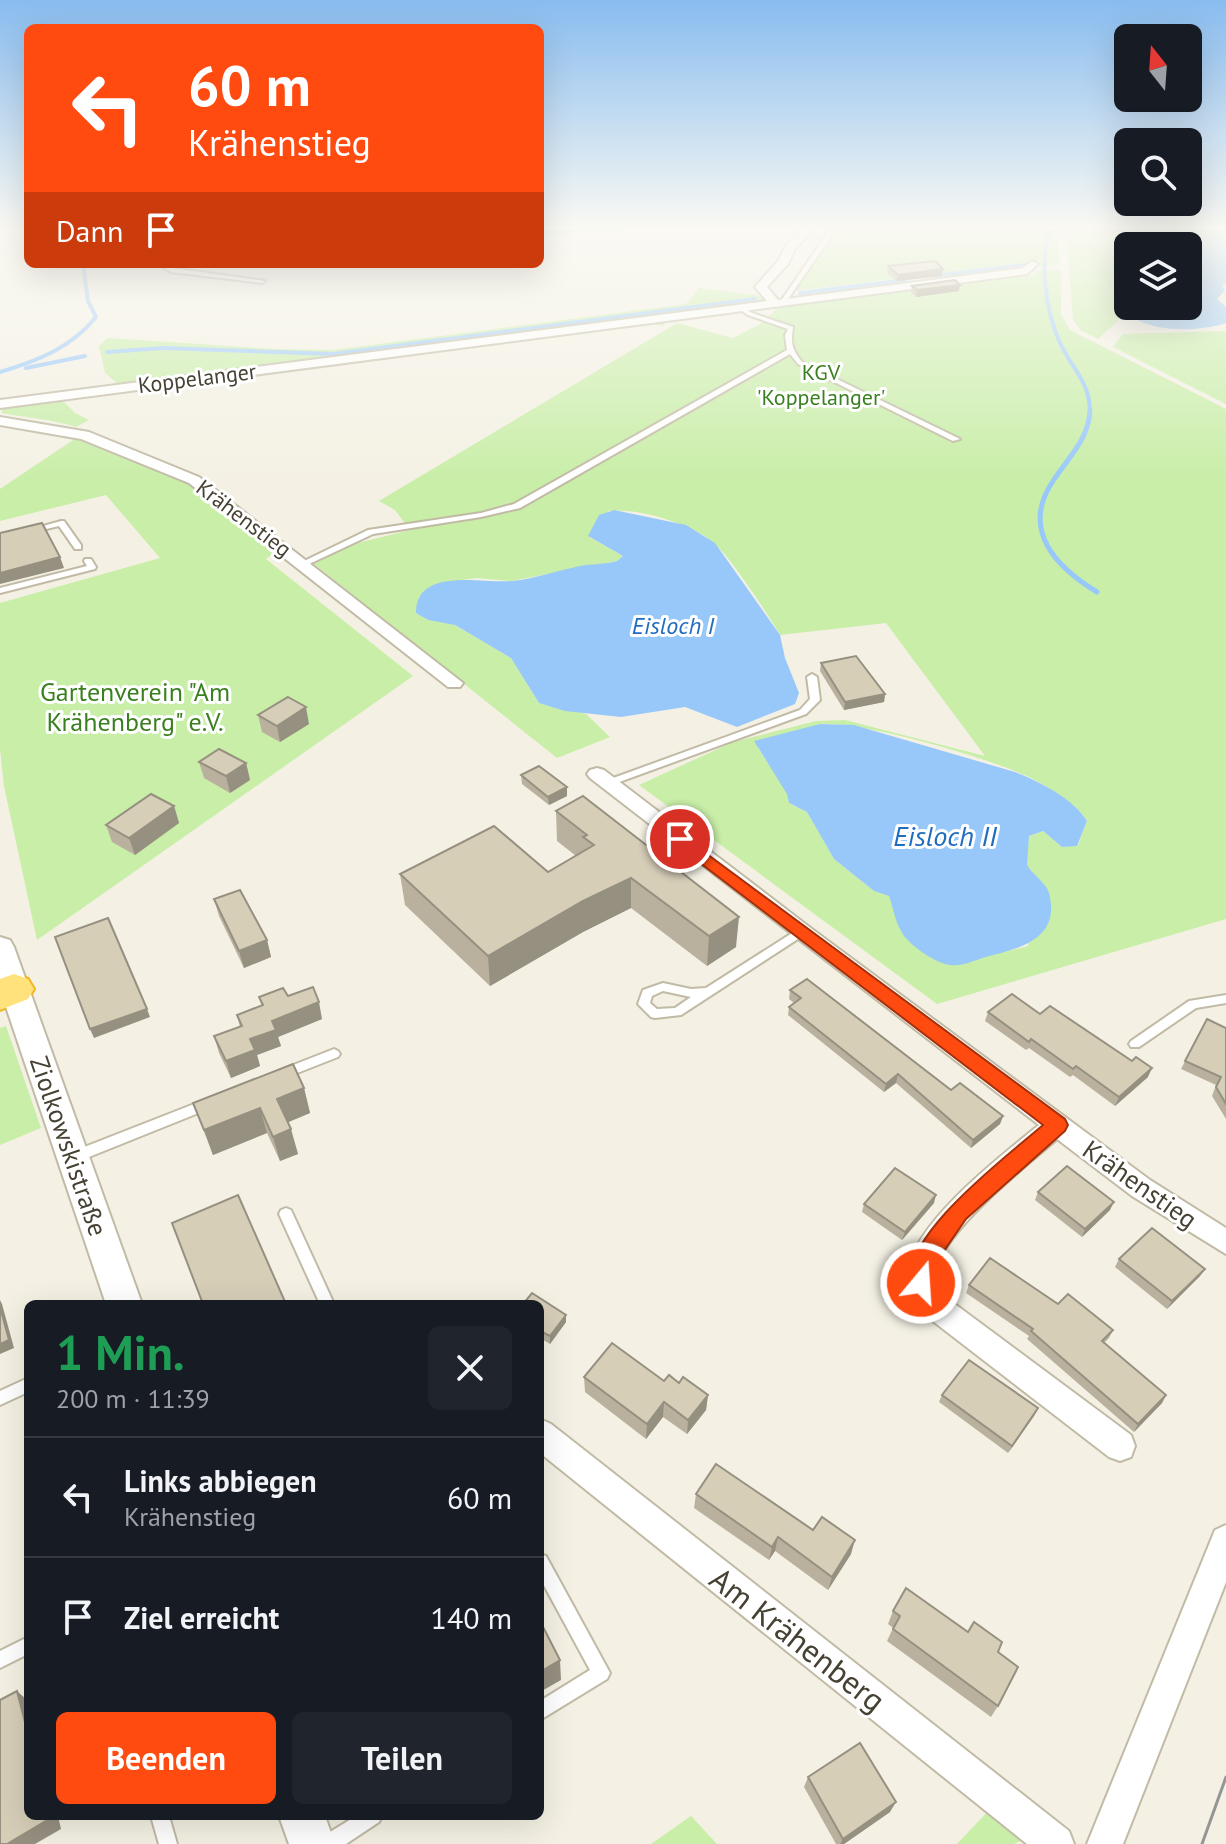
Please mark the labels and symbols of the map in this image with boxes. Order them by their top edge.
north arrow [1114,24,1202,112]
street label: Koppelanger [136,357,258,399]
park label: KGV 'Koppelanger' [757,358,885,411]
street label: Krähenstieg [191,473,297,563]
water label: Eisloch I [632,610,714,641]
park label: Gartenverein "Am Krähenberg" e.V. [40,675,230,738]
pin [646,805,714,873]
water label: Eisloch II [893,817,998,854]
street label: Ziolkowskistraße [23,1052,115,1240]
street label: Krähenstieg [1076,1133,1204,1235]
position arrow [879,1241,963,1325]
street label: Am Krähenberg [702,1557,894,1721]

